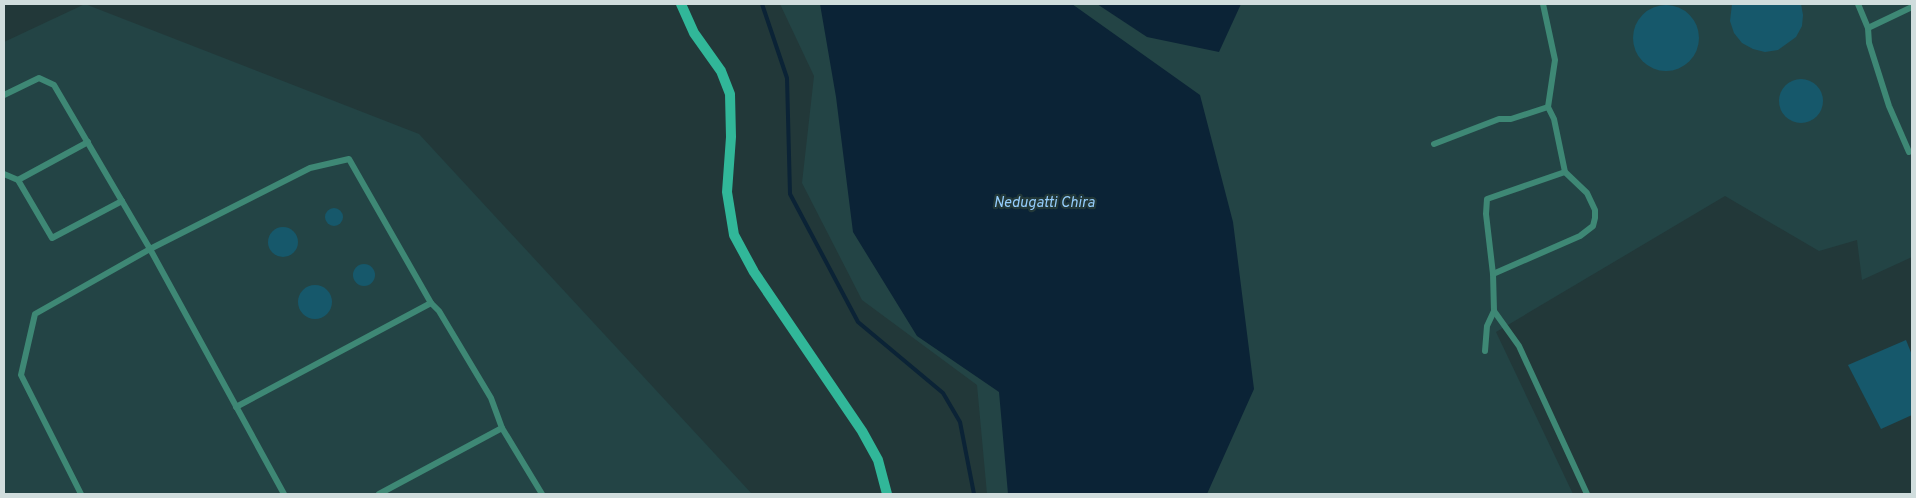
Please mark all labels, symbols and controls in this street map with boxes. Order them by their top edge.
water label: Nedugatti Chira [993,194,1095,213]

